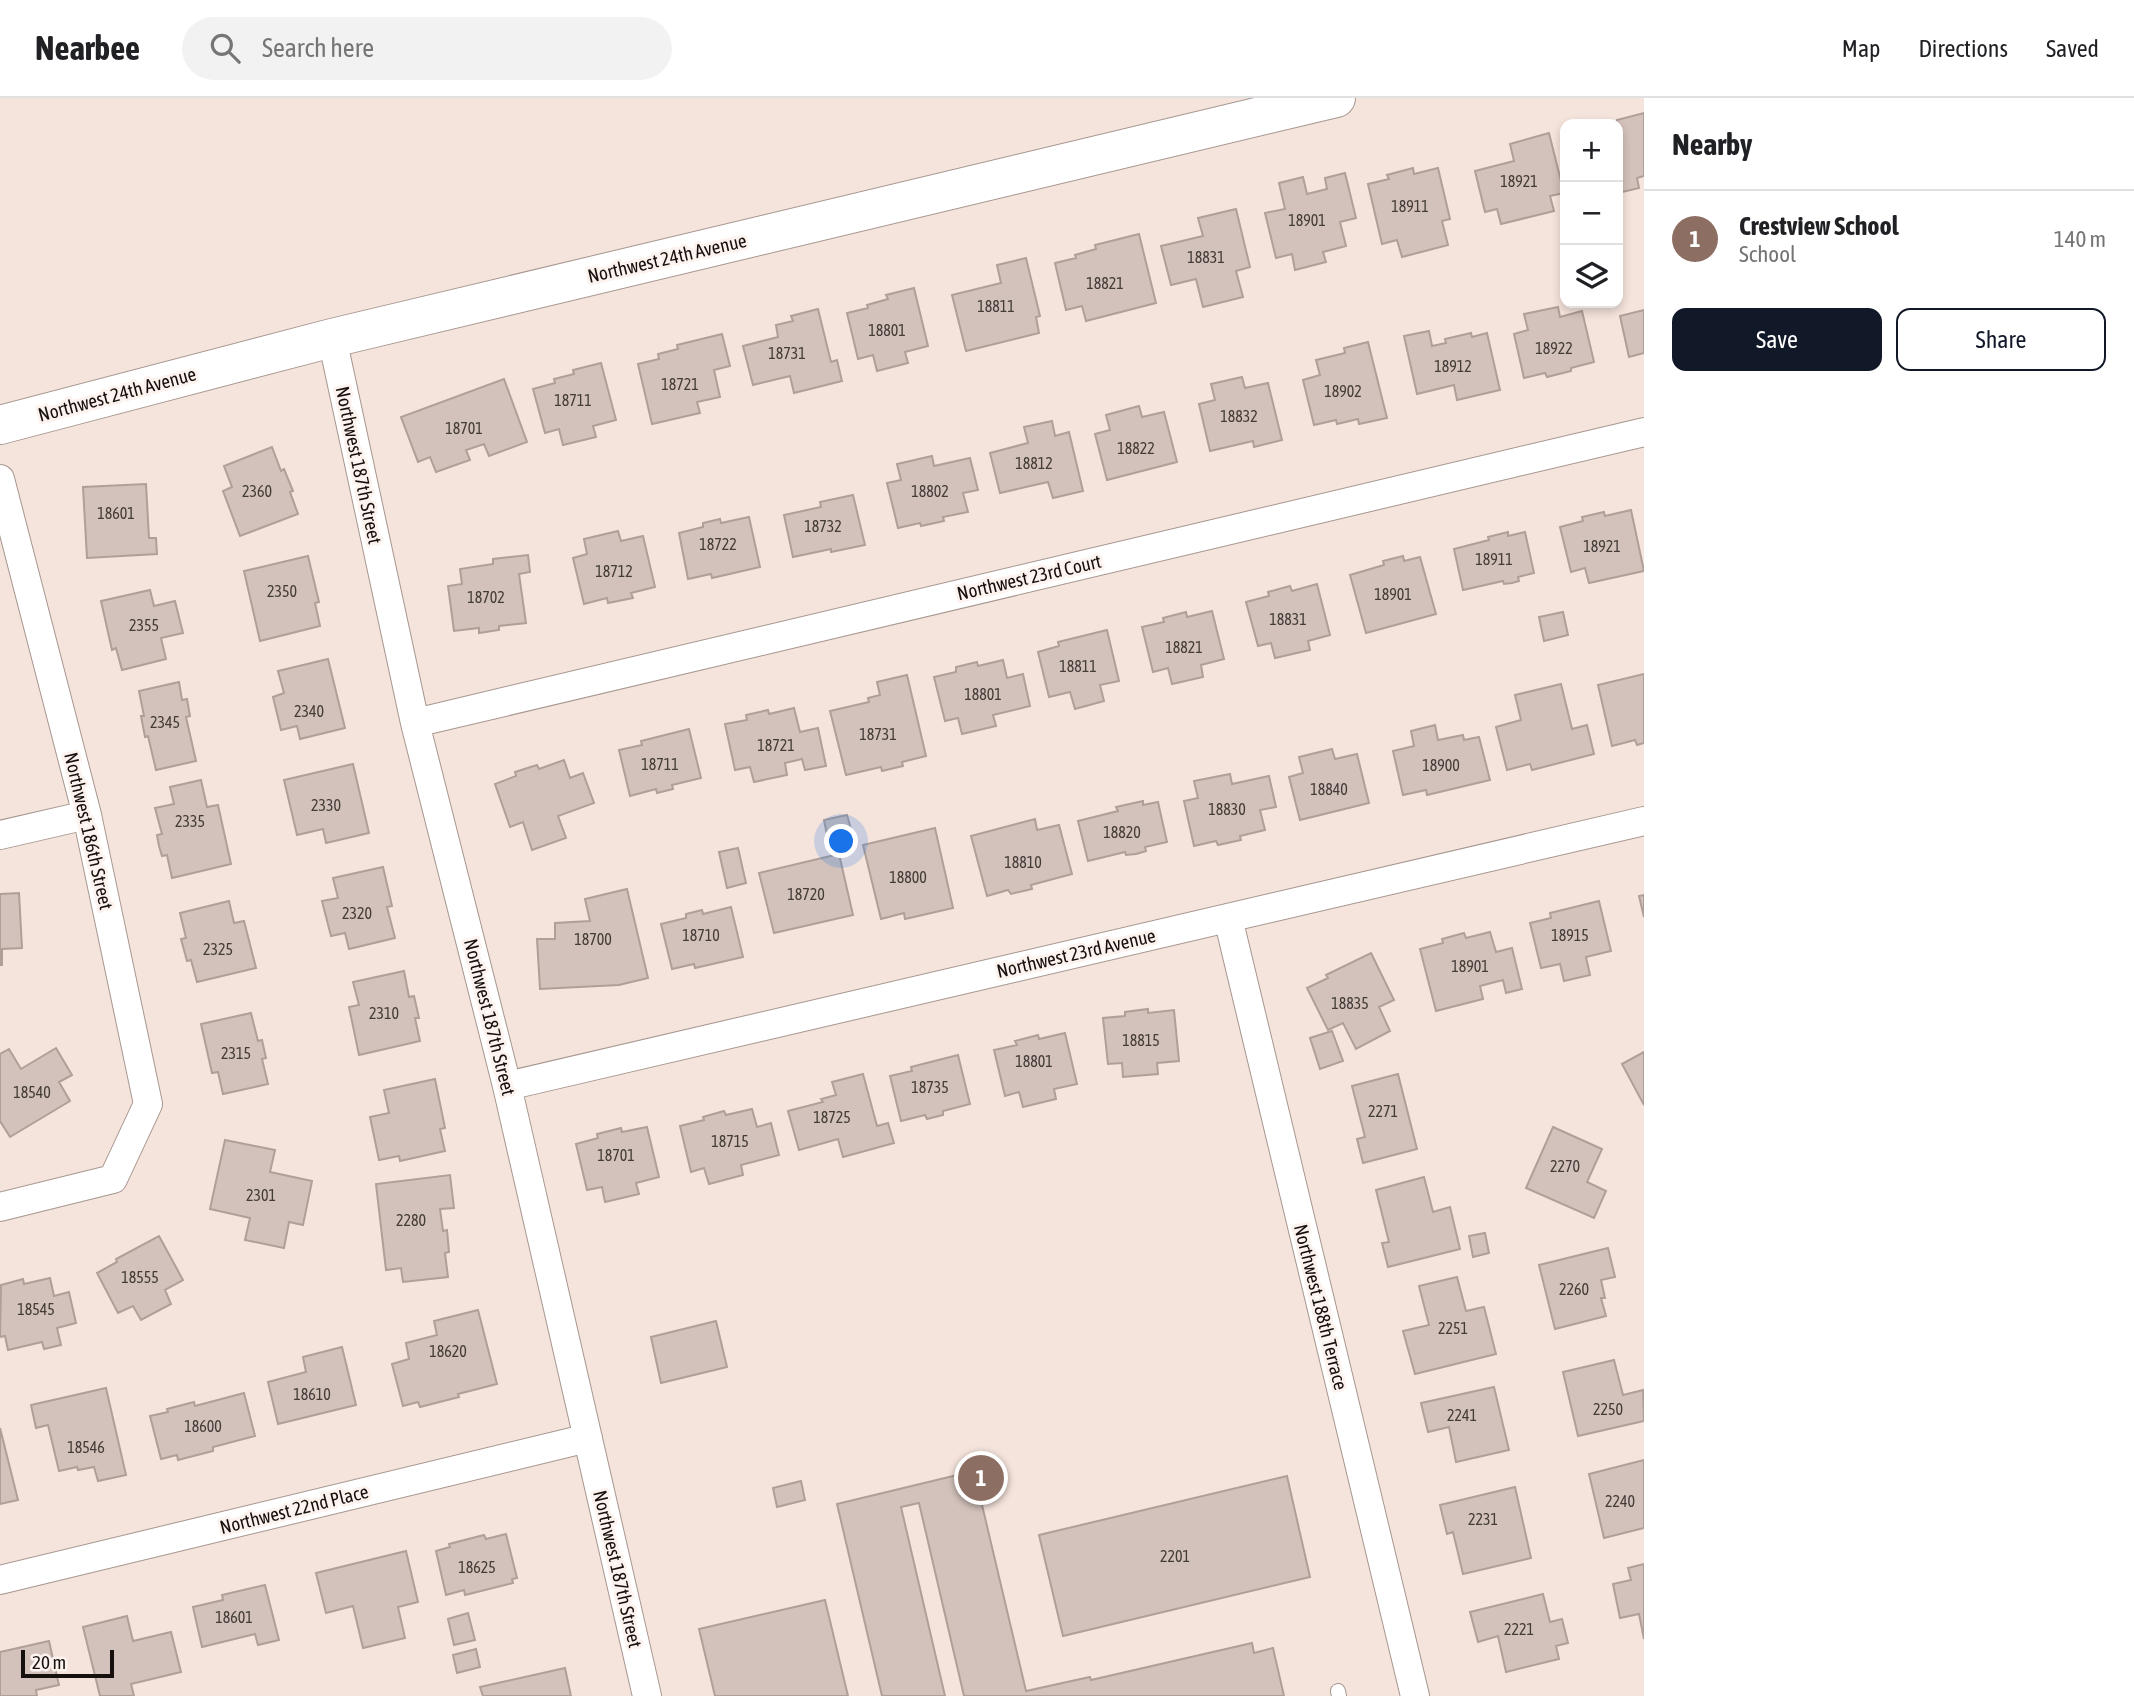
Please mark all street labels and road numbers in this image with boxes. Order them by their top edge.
street label: Northwest 24th Avenue [585,229,749,287]
street label: Northwest 24th Avenue [36,362,198,426]
street label: Northwest 187th Street [332,384,386,546]
street label: Northwest 23rd Court [955,550,1103,604]
street label: Northwest 186th Street [60,750,118,912]
street label: Northwest 23rd Avenue [994,924,1158,982]
street label: Northwest 187th Street [460,936,520,1098]
street label: Northwest 188th Terrace [1290,1222,1352,1392]
street label: Northwest 22nd Place [217,1480,371,1538]
street label: Northwest 187th Street [589,1488,647,1650]

